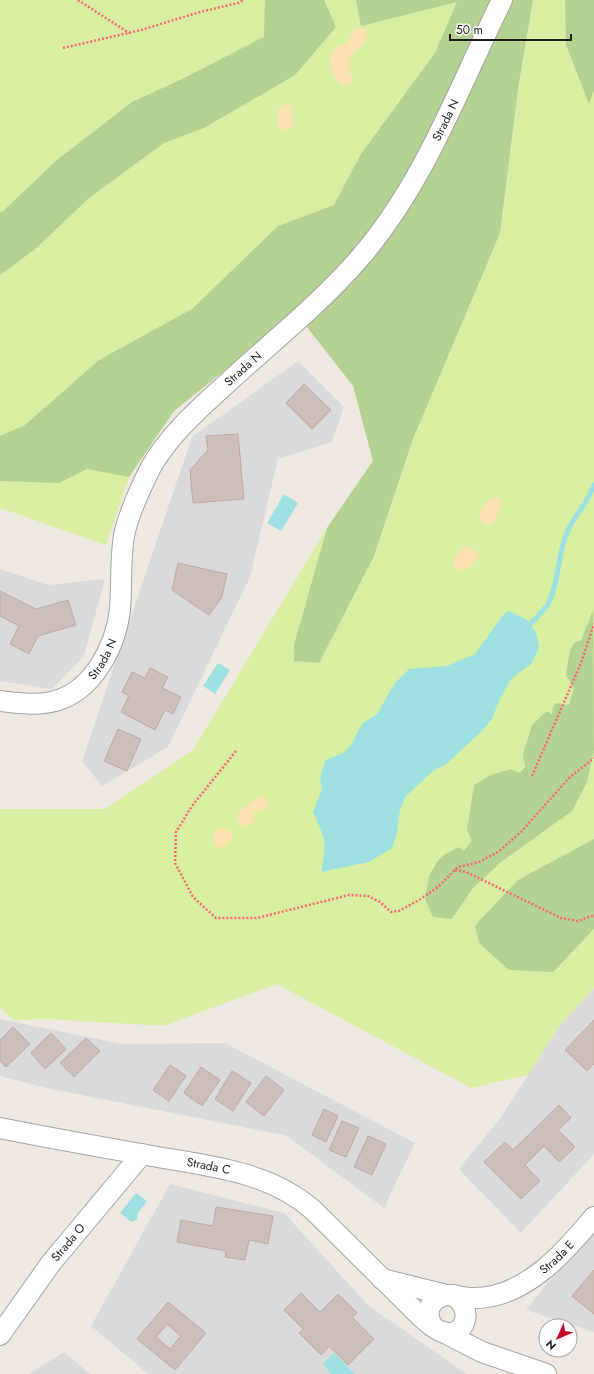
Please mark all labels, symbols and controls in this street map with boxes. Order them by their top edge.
scale bar [450,16,571,42]
text: 50 m [456,21,483,39]
street label: Strada N [428,96,463,144]
street label: Strada N [220,347,266,390]
street label: Strada N [84,636,121,684]
street label: Strada C [185,1153,232,1179]
street label: Strada O [47,1219,90,1266]
street label: Strada E [536,1236,579,1278]
north arrow [538,1318,578,1358]
text: N [542,1336,560,1354]

